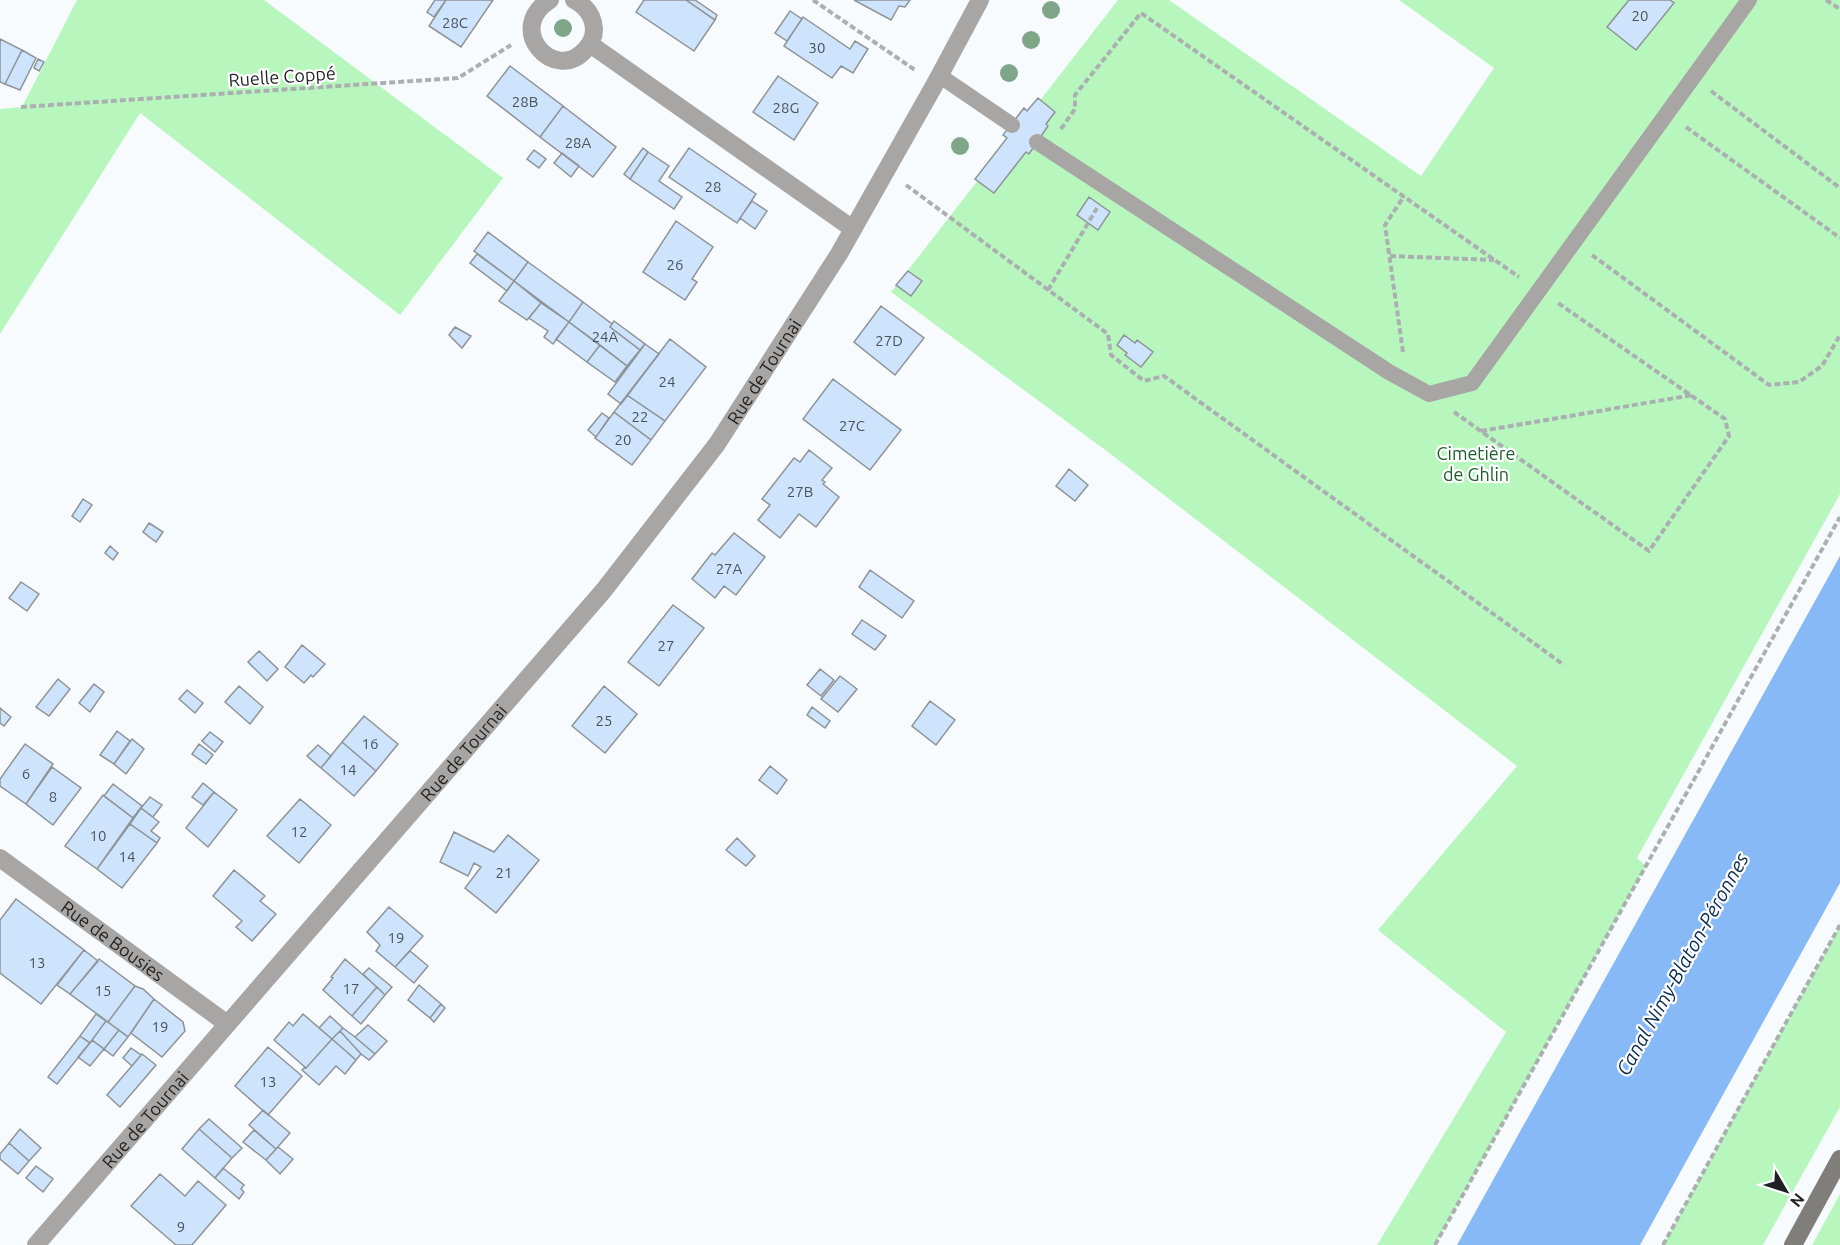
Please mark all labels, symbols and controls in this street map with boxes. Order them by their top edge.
house number: 20 [1632,7,1648,24]
house number: 28C [442,14,468,31]
house number: 30 [809,39,825,56]
street label: Ruelle Coppé [228,62,336,90]
house number: 28B [512,93,538,110]
house number: 28G [773,99,799,116]
house number: 28A [565,134,592,151]
house number: 28 [705,178,721,195]
house number: 26 [667,256,683,273]
street label: Rue de Tournai [723,315,805,428]
house number: 24A [592,328,619,345]
house number: 27D [875,332,903,349]
house number: 24 [659,373,675,390]
house number: 22 [632,408,648,425]
house number: 27C [839,417,865,434]
house number: 20 [615,431,631,448]
park label: Cimetière de Ghlin [1436,443,1516,484]
house number: 27B [787,483,813,500]
house number: 27A [716,560,743,577]
house number: 27 [658,637,674,654]
street label: Rue de Tournai [416,700,510,805]
house number: 25 [596,712,612,729]
house number: 16 [362,735,378,752]
house number: 14 [340,761,356,778]
house number: 6 [22,765,30,782]
house number: 8 [49,788,57,805]
house number: 12 [291,823,307,840]
house number: 10 [90,827,106,844]
house number: 14 [119,848,135,865]
water label: Canal Nimy-Blaton-Péronnes [1611,848,1753,1079]
house number: 21 [496,864,512,881]
street label: Rue de Bousies [58,896,169,985]
house number: 19 [388,929,404,946]
house number: 13 [29,954,45,971]
house number: 17 [343,980,359,997]
house number: 15 [95,982,111,999]
house number: 19 [152,1018,168,1035]
street label: Rue de Tournai [98,1067,192,1172]
house number: 13 [260,1073,276,1090]
north arrow [1756,1161,1816,1221]
text: N [1787,1190,1808,1211]
house number: 9 [177,1218,185,1235]

